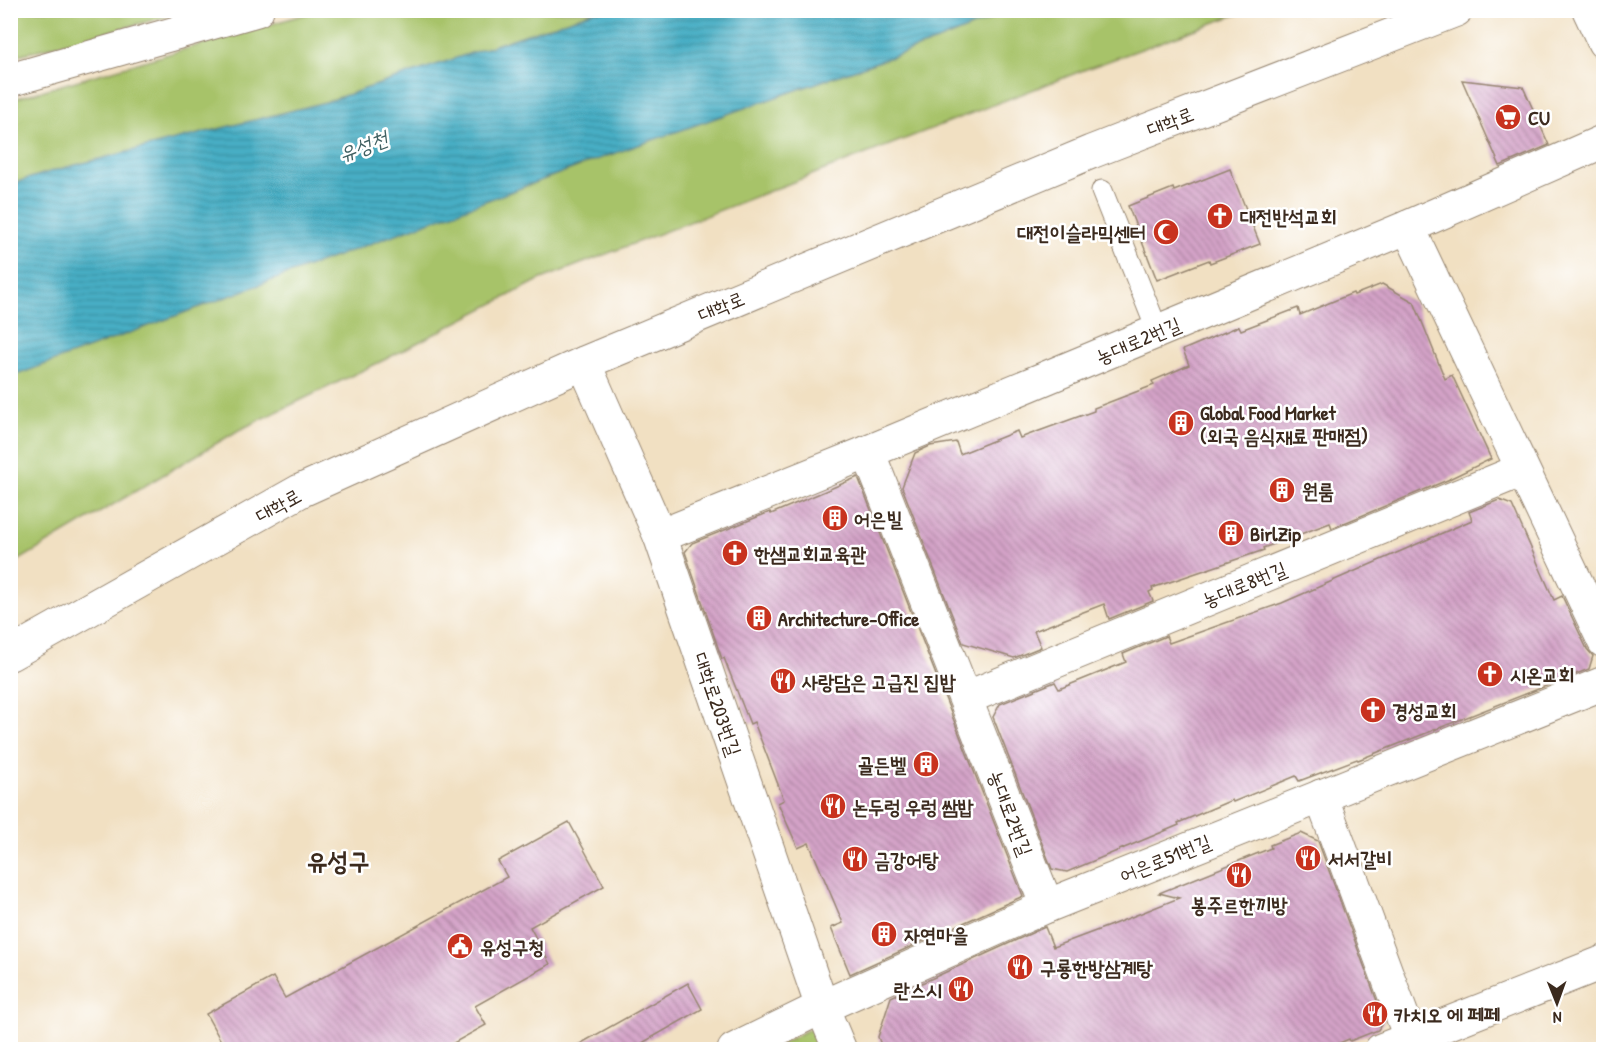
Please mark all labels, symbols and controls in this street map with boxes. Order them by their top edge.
street label: 대학로 [1143,100,1197,142]
supermarket icon: CU [1493,102,1523,132]
place label: CU [1528,104,1550,131]
water label: 유성천 [334,123,394,169]
church icon: 대전반석교회 [1205,201,1235,231]
place label: 대전반석교회 [1240,203,1337,230]
mosque icon: 대전이슬라믹센터 [1151,217,1181,247]
place label: 대전이슬라믹센터 [1017,219,1146,246]
street label: 대학로 [694,284,748,328]
street label: 농대로2번길 [1091,310,1185,370]
place label: Global Food Market (외국 음식재료 판매점) [1200,399,1368,449]
building icon: Global Food Market (외국 음식재료 판매점) [1166,408,1196,438]
building icon: 원룸 [1267,475,1297,505]
place label: 원룸 [1302,477,1334,504]
street label: 대학로 [250,481,306,529]
building icon: 어은빌 [820,503,850,533]
place label: 어은빌 [854,505,903,532]
building icon: BirlZip [1216,518,1246,548]
place label: BirlZip [1250,520,1301,548]
church icon: 한샘교회교육관 [720,538,750,568]
place label: 한샘교회교육관 [753,540,867,567]
street label: 농대로8번길 [1198,555,1290,613]
building icon: Architecture-Office [744,603,774,633]
place label: Architecture-Office [778,605,919,632]
street label: 대학로203번길 [688,649,748,759]
church icon: 시온교회 [1475,659,1505,689]
place label: 시온교회 [1510,661,1574,688]
restaurant icon: 사랑담은 고급진 집밥 [768,666,798,696]
place label: 사랑담은 고급진 집밥 [801,668,956,695]
church icon: 경성교회 [1358,695,1388,725]
place label: 경성교회 [1392,697,1456,724]
building icon: 골든벨 [911,749,941,779]
place label: 골든벨 [858,751,907,778]
street label: 농대로2번길 [982,766,1040,860]
restaurant icon: 논두렁 우렁 쌈밥 [818,791,848,821]
place label: 논두렁 우렁 쌈밥 [852,793,974,820]
street label: 어은로51번길 [1115,827,1215,889]
district label: 유성구 [307,843,369,878]
restaurant icon: 서서갈비 [1293,843,1323,873]
restaurant icon: 금강어탕 [840,844,870,874]
place label: 서서갈비 [1328,845,1392,872]
place label: 금강어탕 [874,846,939,873]
restaurant icon: 봉주르한끼방 [1224,860,1254,890]
place label: 봉주르한끼방 [1191,891,1288,918]
building icon: 자연마을 [869,919,899,949]
place label: 자연마을 [904,921,968,948]
public building icon: 유성구청 [445,931,475,961]
place label: 유성구청 [480,933,544,960]
restaurant icon: 구룡한방삼계탕 [1005,952,1035,982]
place label: 구룡한방삼계탕 [1040,954,1154,981]
north arrow [1527,973,1587,1033]
restaurant icon: 란스시 [946,974,976,1004]
place label: 란스시 [894,976,942,1003]
restaurant icon: 카치오 에 페페 [1360,999,1390,1029]
place label: 카치오 에 페페 [1394,1001,1500,1028]
text: N [1552,1007,1562,1029]

